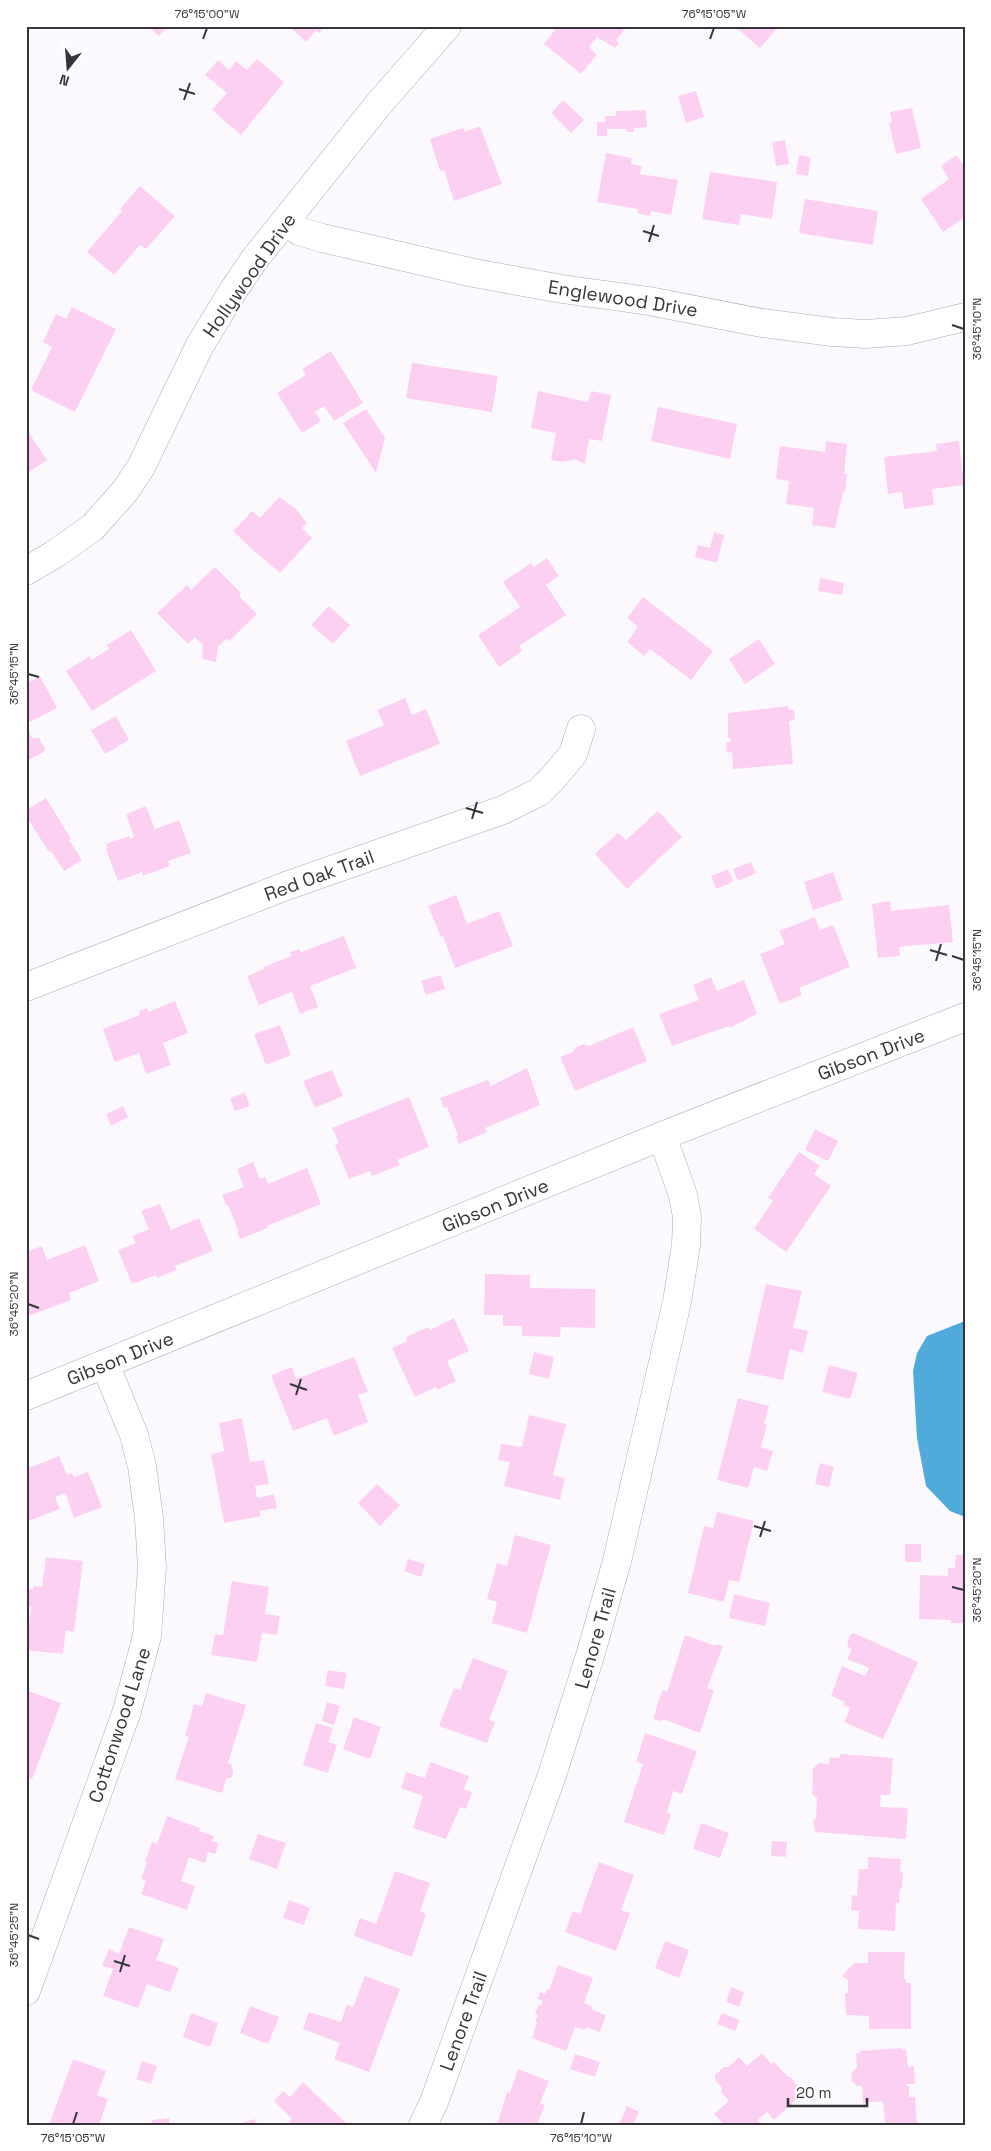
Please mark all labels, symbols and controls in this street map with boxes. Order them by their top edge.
text: 76°15'00"W [175,6,240,22]
text: 76°15'05"W [682,6,747,22]
north arrow [42,42,92,92]
text: N [57,70,71,90]
street label: Hollywood Drive [197,208,302,342]
street label: Englewood Drive [546,274,700,323]
text: 36°45'10"N [969,298,985,360]
text: 36°45'15"N [6,643,22,705]
street label: Red Oak Trail [261,844,378,907]
text: 36°45'15"N [969,929,985,991]
street label: Gibson Drive [814,1023,929,1086]
street label: Gibson Drive [438,1173,552,1238]
text: 36°45'20"N [6,1272,22,1336]
street label: Gibson Drive [63,1326,177,1391]
text: 36°45'20"N [969,1558,985,1622]
street label: Lenore Trail [569,1585,622,1692]
street label: Cottonwood Lane [83,1644,156,1806]
text: 36°45'25"N [6,1903,22,1967]
street label: Lenore Trail [434,1968,493,2074]
scale bar [788,2076,867,2108]
text: 20 m [796,2083,831,2102]
text: 76°15'05"W [41,2130,106,2146]
text: 76°15'10"W [550,2130,613,2146]

